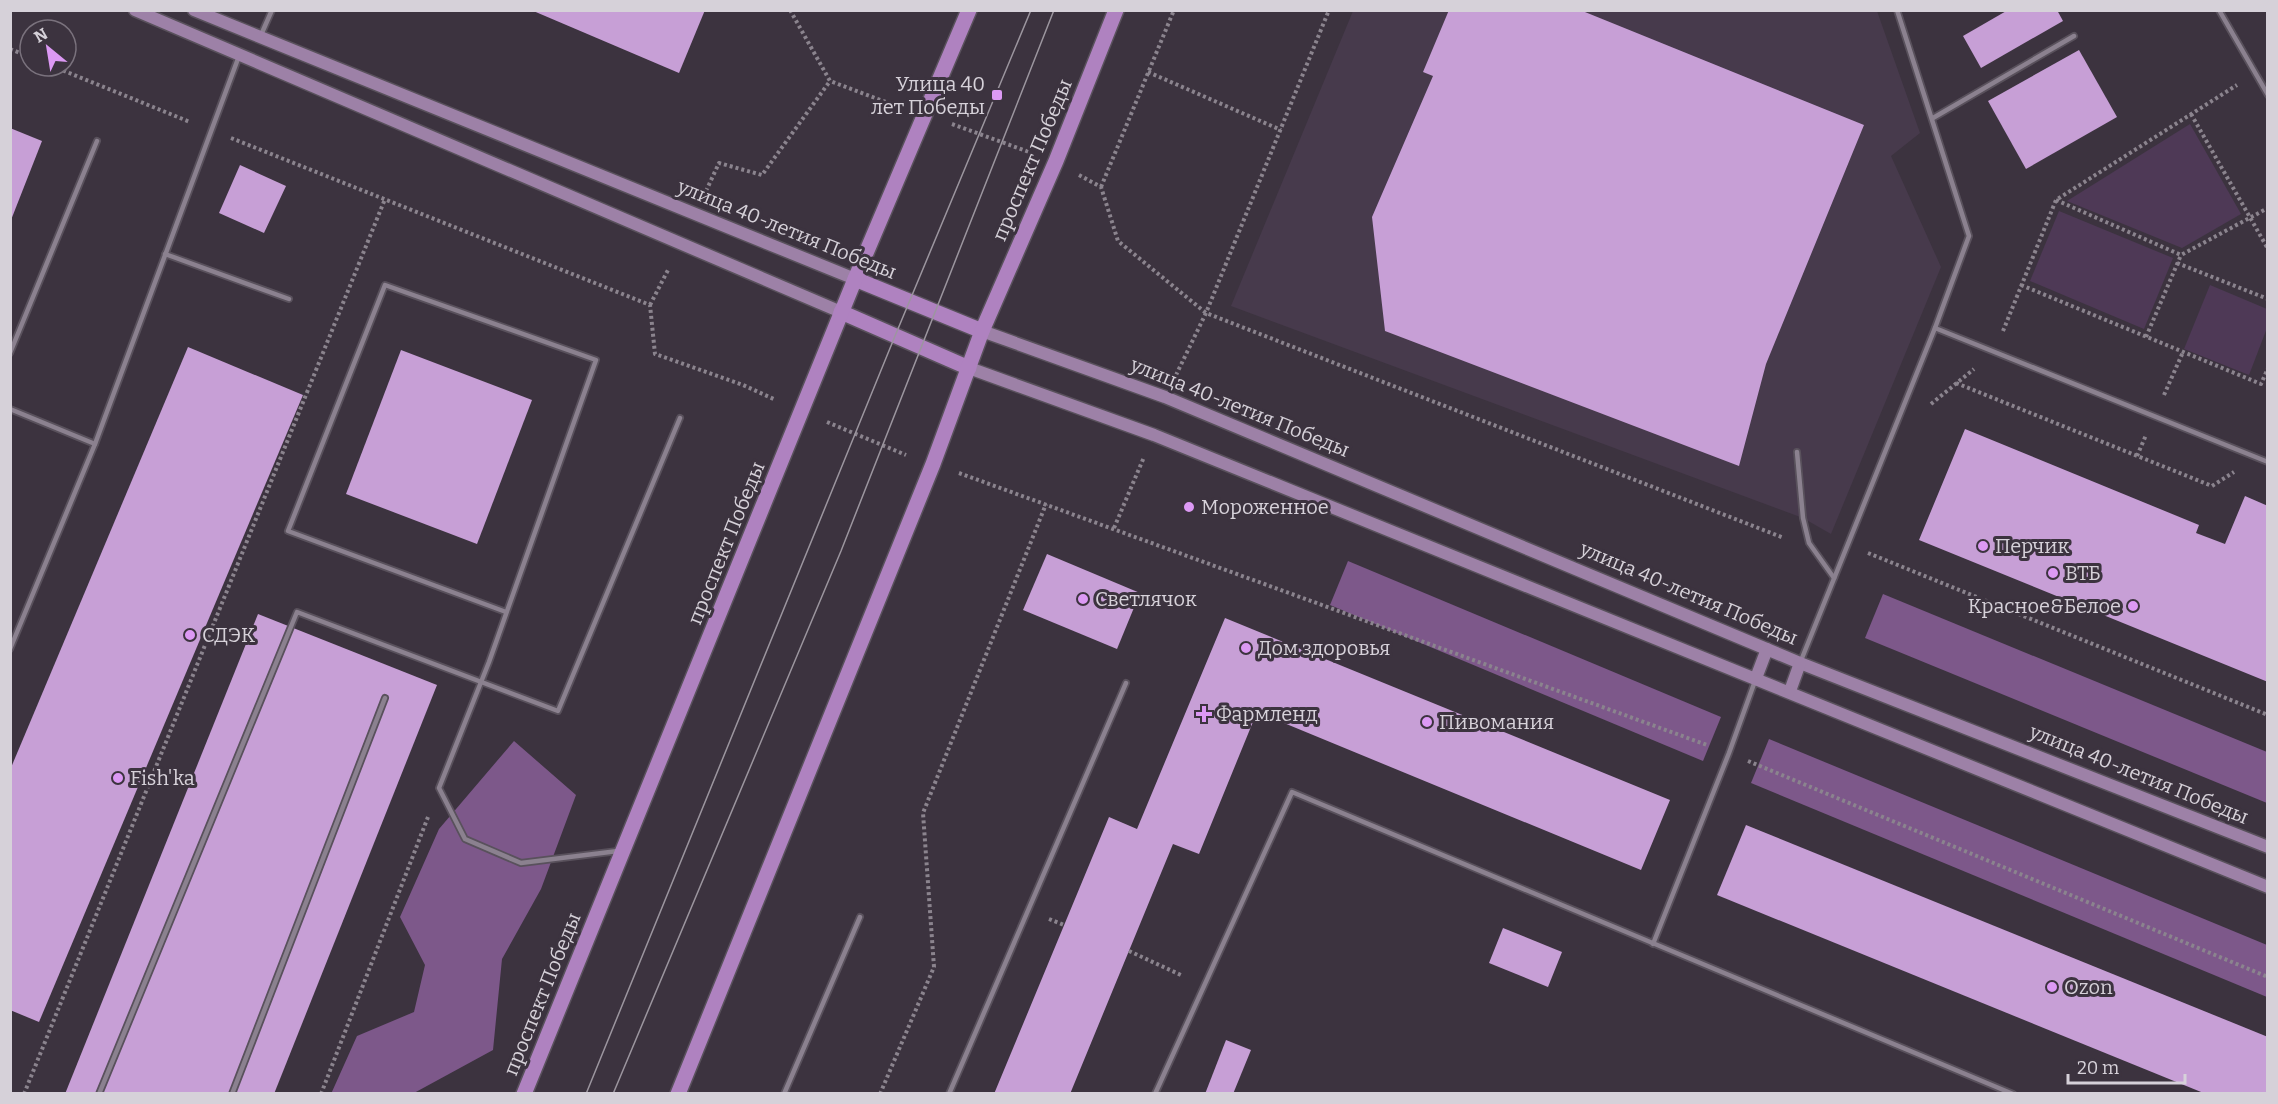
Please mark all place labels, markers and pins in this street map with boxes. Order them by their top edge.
place label: Улица 40 лет Победы [871,72,985,119]
marker: Улица 40 лет Победы [990,88,1004,102]
place label: Мороженное [1201,495,1329,519]
marker: Мороженное [1182,500,1196,514]
place label: Перчик [1995,534,2069,558]
marker: Перчик [1976,539,1990,553]
place label: ВТБ [2065,561,2101,585]
marker: ВТБ [2046,566,2060,580]
place label: Светлячок [1095,587,1197,611]
marker: Светлячок [1076,592,1090,606]
place label: Красное&Белое [1968,594,2121,618]
marker: Красное&Белое [2126,599,2140,613]
place label: СДЭК [202,623,255,647]
marker: СДЭК [183,628,197,642]
place label: Дом здоровья [1258,636,1390,660]
marker: Дом здоровья [1239,641,1253,655]
place label: Фармленд [1216,702,1318,726]
marker: Фармленд [1197,707,1211,721]
place label: Пивомания [1439,710,1554,734]
marker: Пивомания [1420,715,1434,729]
place label: Fish'ka [130,766,195,790]
marker: Fish'ka [111,771,125,785]
place label: Ozon [2064,975,2113,999]
marker: Ozon [2045,980,2059,994]

